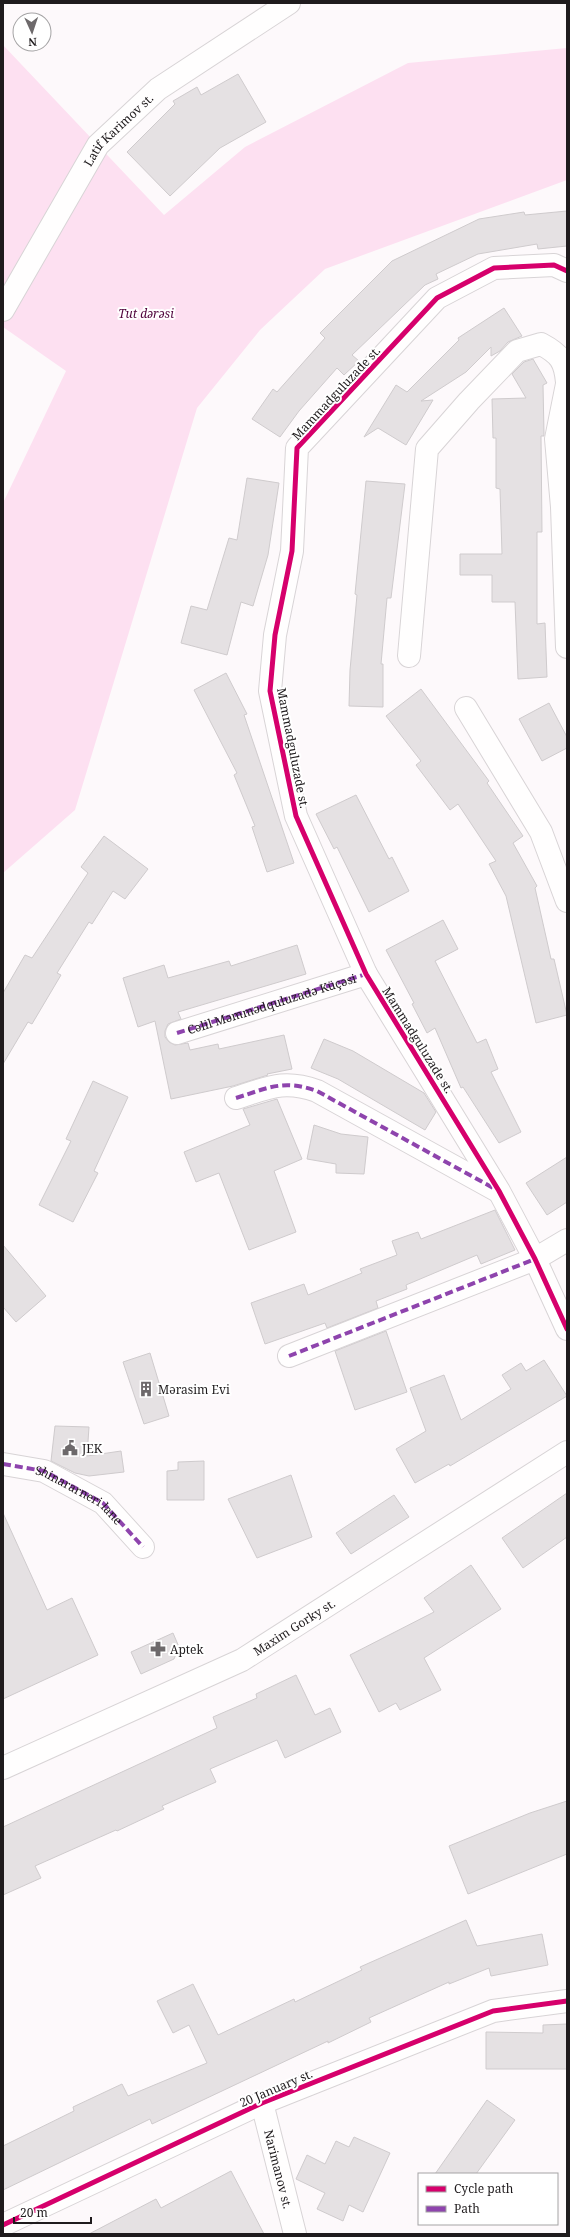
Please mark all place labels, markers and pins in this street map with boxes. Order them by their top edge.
building icon: Mərasim Evi [137,1380,155,1398]
place label: Mərasim Evi [158,1381,230,1398]
public building icon: JEK [61,1439,79,1457]
place label: JEK [81,1440,103,1457]
pharmacy icon: Aptek [149,1640,167,1658]
place label: Aptek [170,1641,204,1658]

